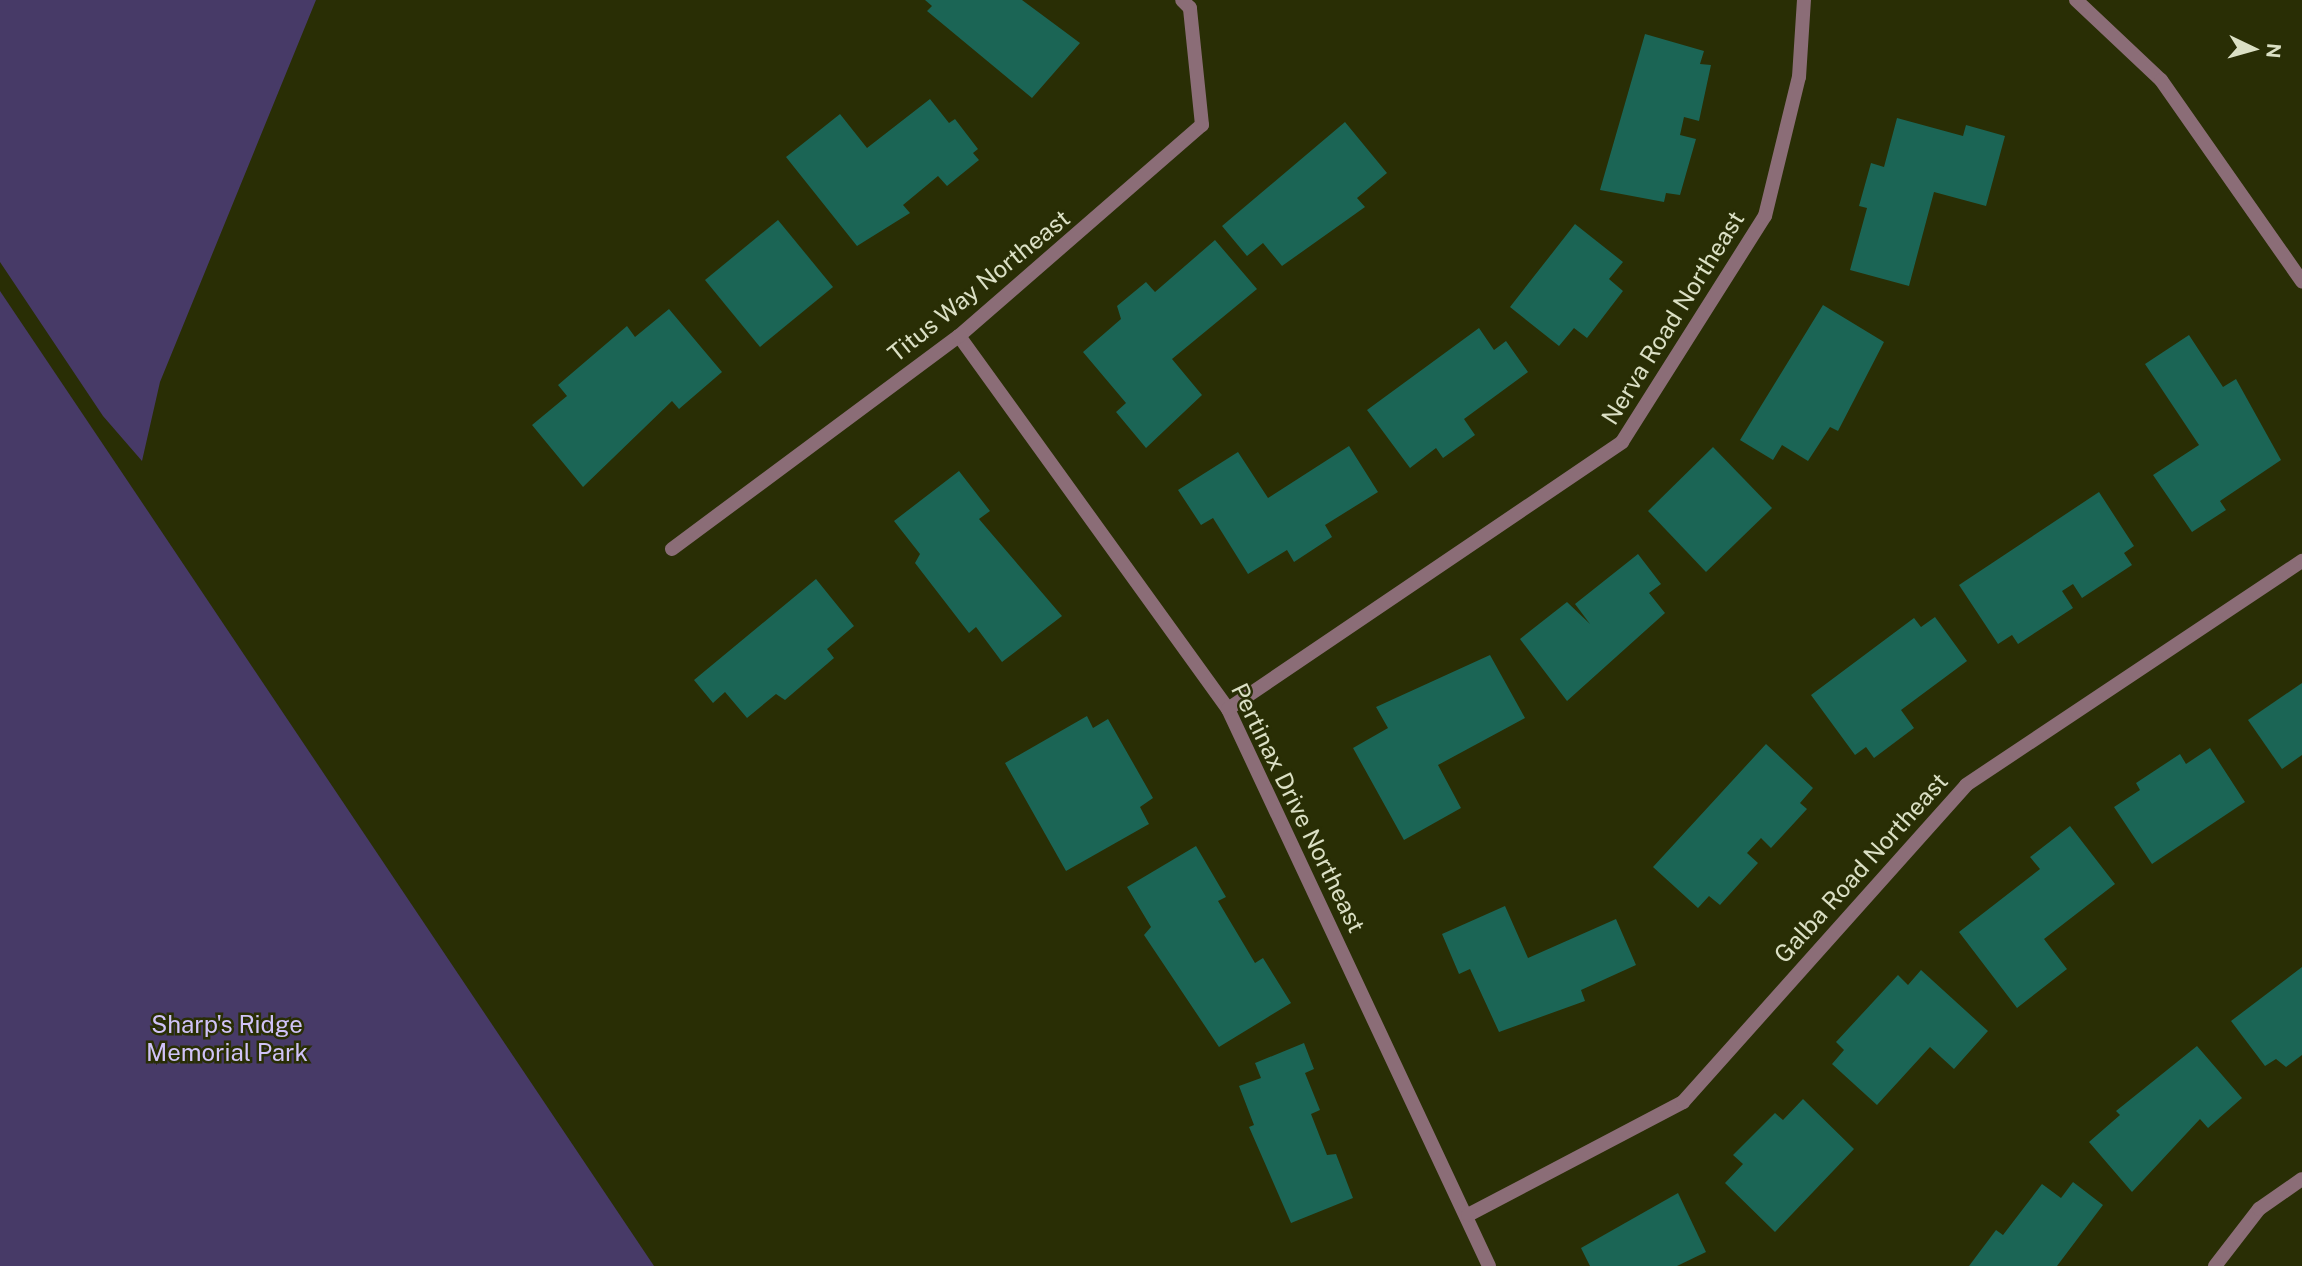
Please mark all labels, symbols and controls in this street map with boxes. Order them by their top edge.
north arrow [2218,14,2288,84]
text: N [2262,42,2286,59]
street label: Titus Way Northeast [882,204,1076,368]
street label: Nerva Road Northeast [1596,206,1750,430]
street label: Pertinax Drive Northeast [1225,679,1371,937]
street label: Galba Road Northeast [1768,767,1954,969]
park label: Sharp's Ridge Memorial Park [146,1011,308,1067]

